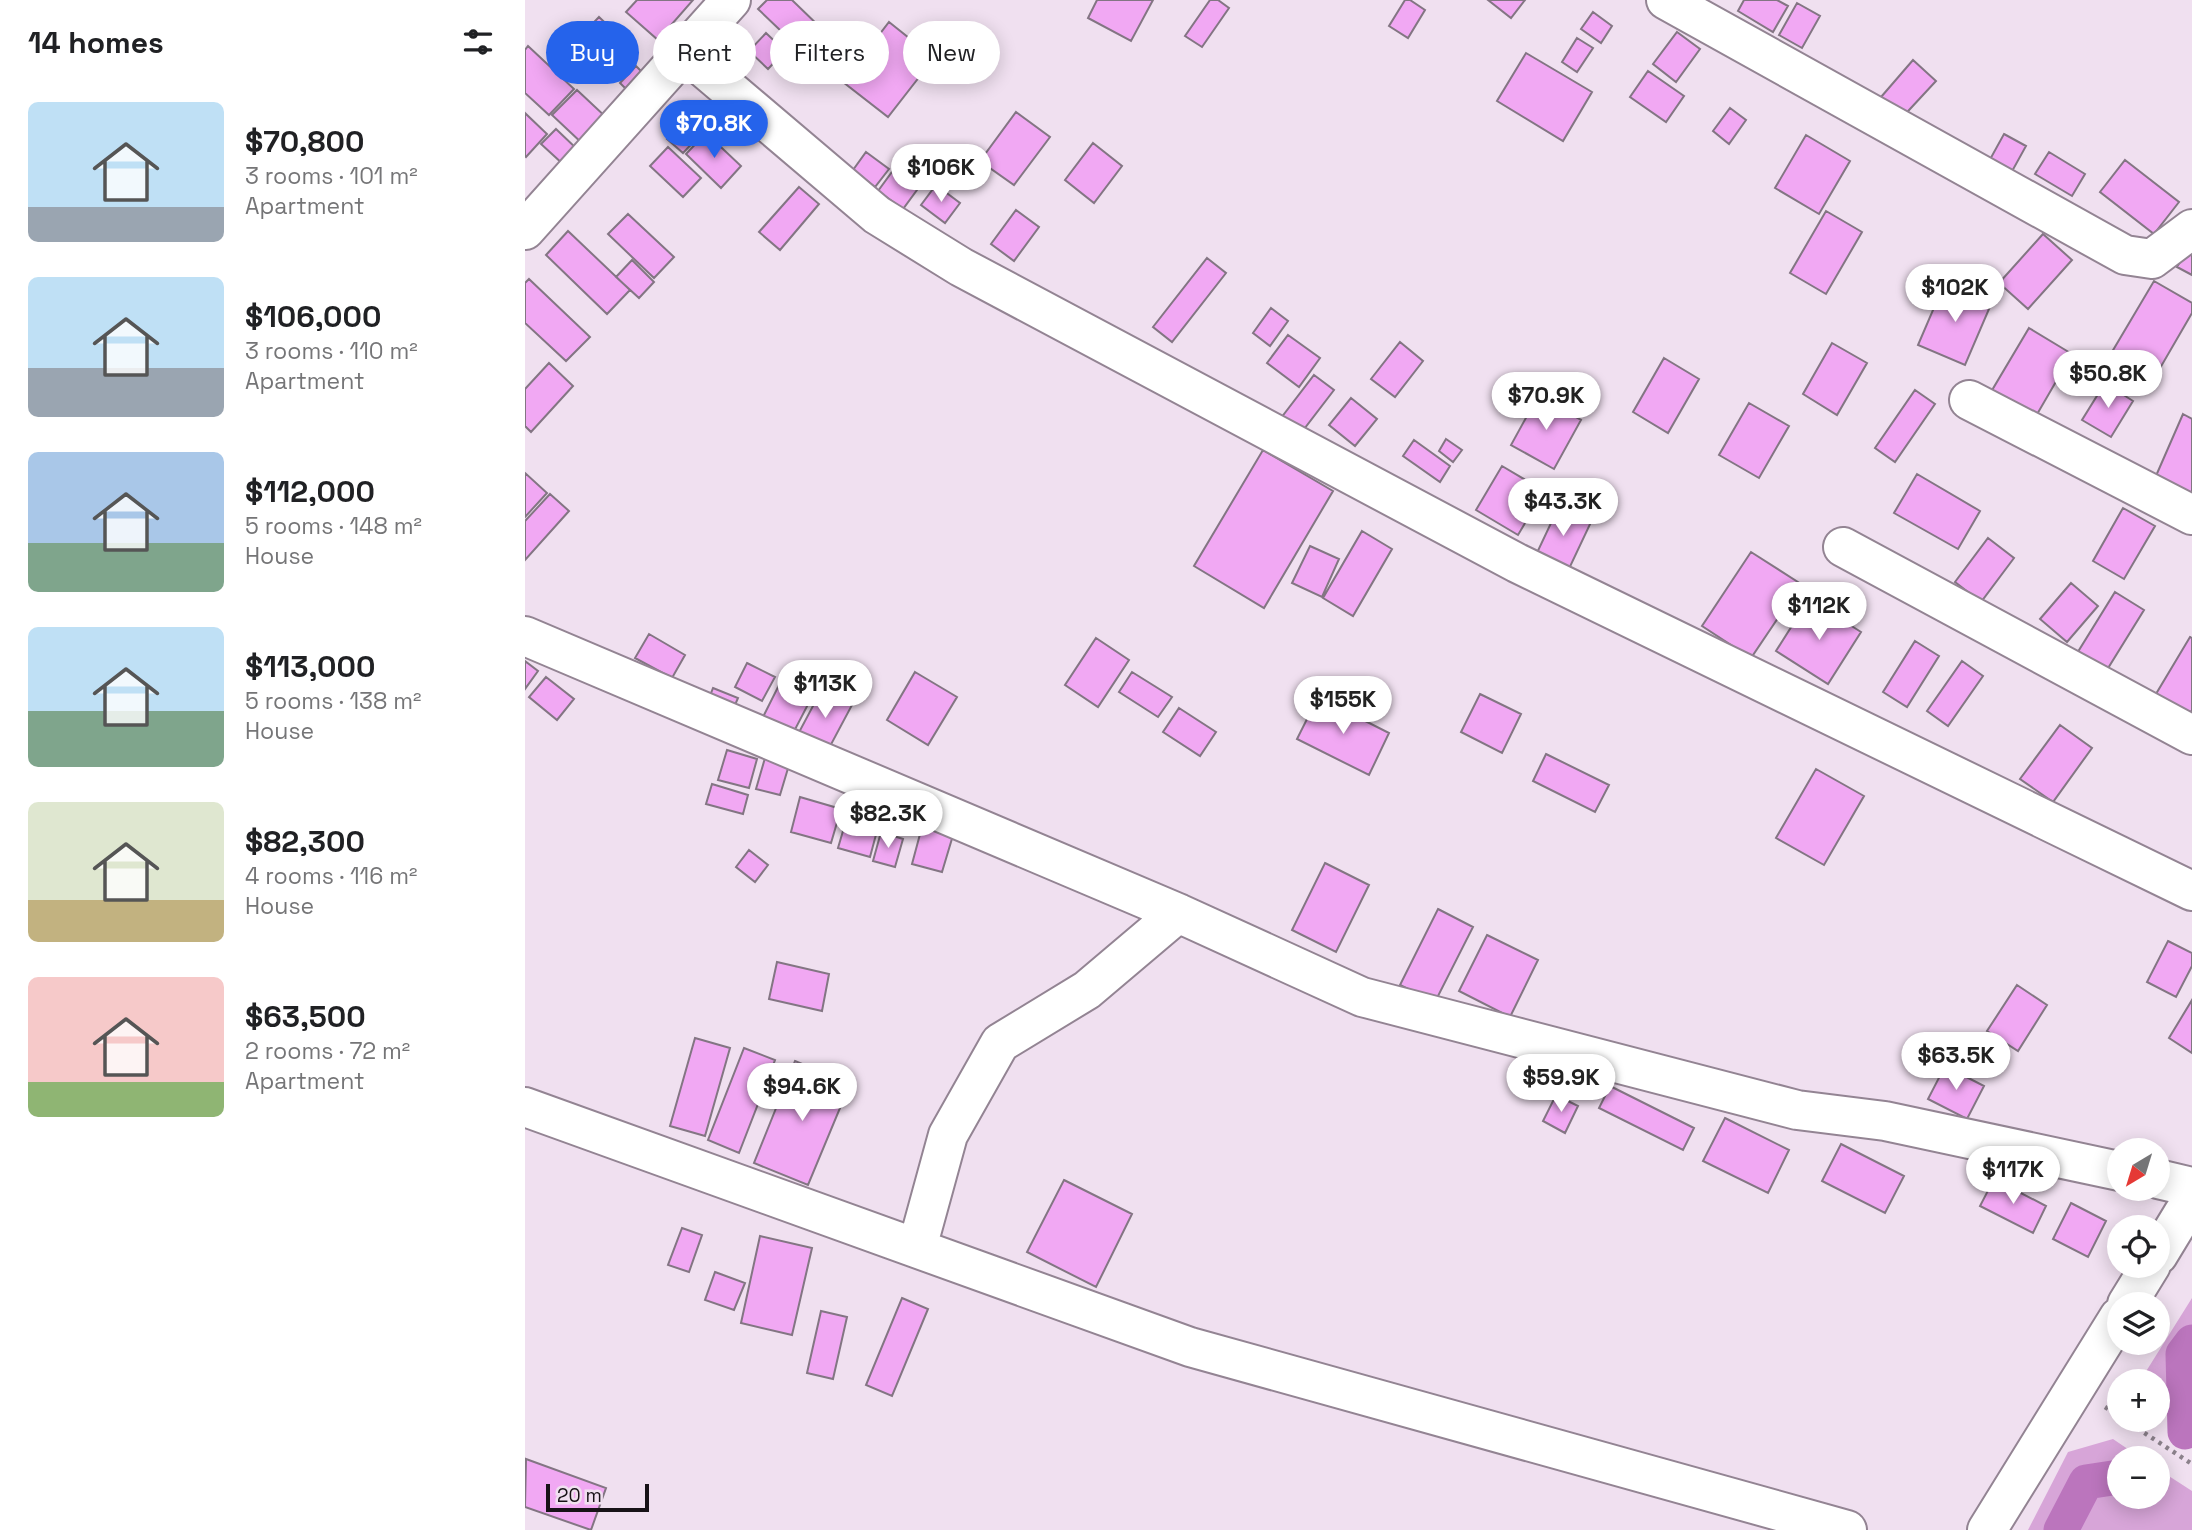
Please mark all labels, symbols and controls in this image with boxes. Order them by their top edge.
chip: Buy [546,21,639,84]
chip: Rent [653,21,756,84]
chip: Filters [770,21,889,84]
chip: New [903,21,1000,84]
text: 14 homes [28,23,164,62]
icon: filters [459,23,497,61]
pin: $70.8K [657,100,771,160]
text: $70.8K [676,108,752,138]
text: $70,800 [245,122,364,161]
icon: home [84,130,168,214]
pin: $106K [892,144,990,204]
text: $106K [907,152,975,182]
text: 3 rooms · 101 m² [245,161,418,191]
text: Apartment [245,191,365,221]
pin: $102K [1906,264,2004,324]
text: $102K [1921,272,1989,302]
text: $106,000 [245,297,381,336]
icon: home [84,305,168,389]
text: 3 rooms · 110 m² [245,336,418,366]
pin: $50.8K [2051,350,2165,410]
text: $50.8K [2069,358,2147,388]
text: Apartment [245,366,365,396]
pin: $70.9K [1489,372,1603,432]
text: $70.9K [1508,380,1584,410]
text: $112,000 [245,472,375,511]
pin: $43.3K [1506,478,1620,538]
icon: home [84,480,168,564]
text: $43.3K [1524,486,1602,516]
text: 5 rooms · 148 m² [245,511,422,541]
text: House [245,541,314,571]
pin: $112K [1770,582,1868,642]
text: $112K [1788,590,1850,620]
text: $113,000 [245,647,375,686]
icon: home [84,655,168,739]
pin: $113K [776,660,874,720]
text: $113K [793,668,857,698]
pin: $155K [1294,676,1392,736]
text: $155K [1310,684,1376,714]
text: 5 rooms · 138 m² [245,686,421,716]
text: House [245,716,314,746]
pin: $82.3K [831,790,945,850]
text: $82.3K [850,798,926,828]
text: $82,300 [245,822,365,861]
icon: home [84,830,168,914]
text: 4 rooms · 116 m² [245,861,417,891]
text: House [245,891,314,921]
text: $63,500 [245,997,366,1036]
icon: home [84,1005,168,1089]
pin: $63.5K [1899,1032,2013,1092]
text: 2 rooms · 72 m² [245,1036,410,1066]
text: $63.5K [1917,1040,1995,1070]
pin: $59.9K [1504,1054,1618,1114]
text: $59.9K [1522,1062,1600,1092]
pin: $94.6K [745,1064,859,1123]
text: Apartment [245,1066,365,1096]
text: $94.6K [763,1071,841,1101]
north arrow [2107,1138,2170,1200]
map controls [2107,1138,2170,1509]
pin: $117K [1964,1146,2062,1206]
text: $117K [1982,1154,2044,1184]
button: locate [2107,1215,2170,1278]
button: layers [2107,1292,2170,1355]
button: + [2107,1369,2170,1432]
button: − [2107,1446,2170,1509]
scale bar [546,1481,649,1513]
text: 20 m [557,1483,602,1508]

